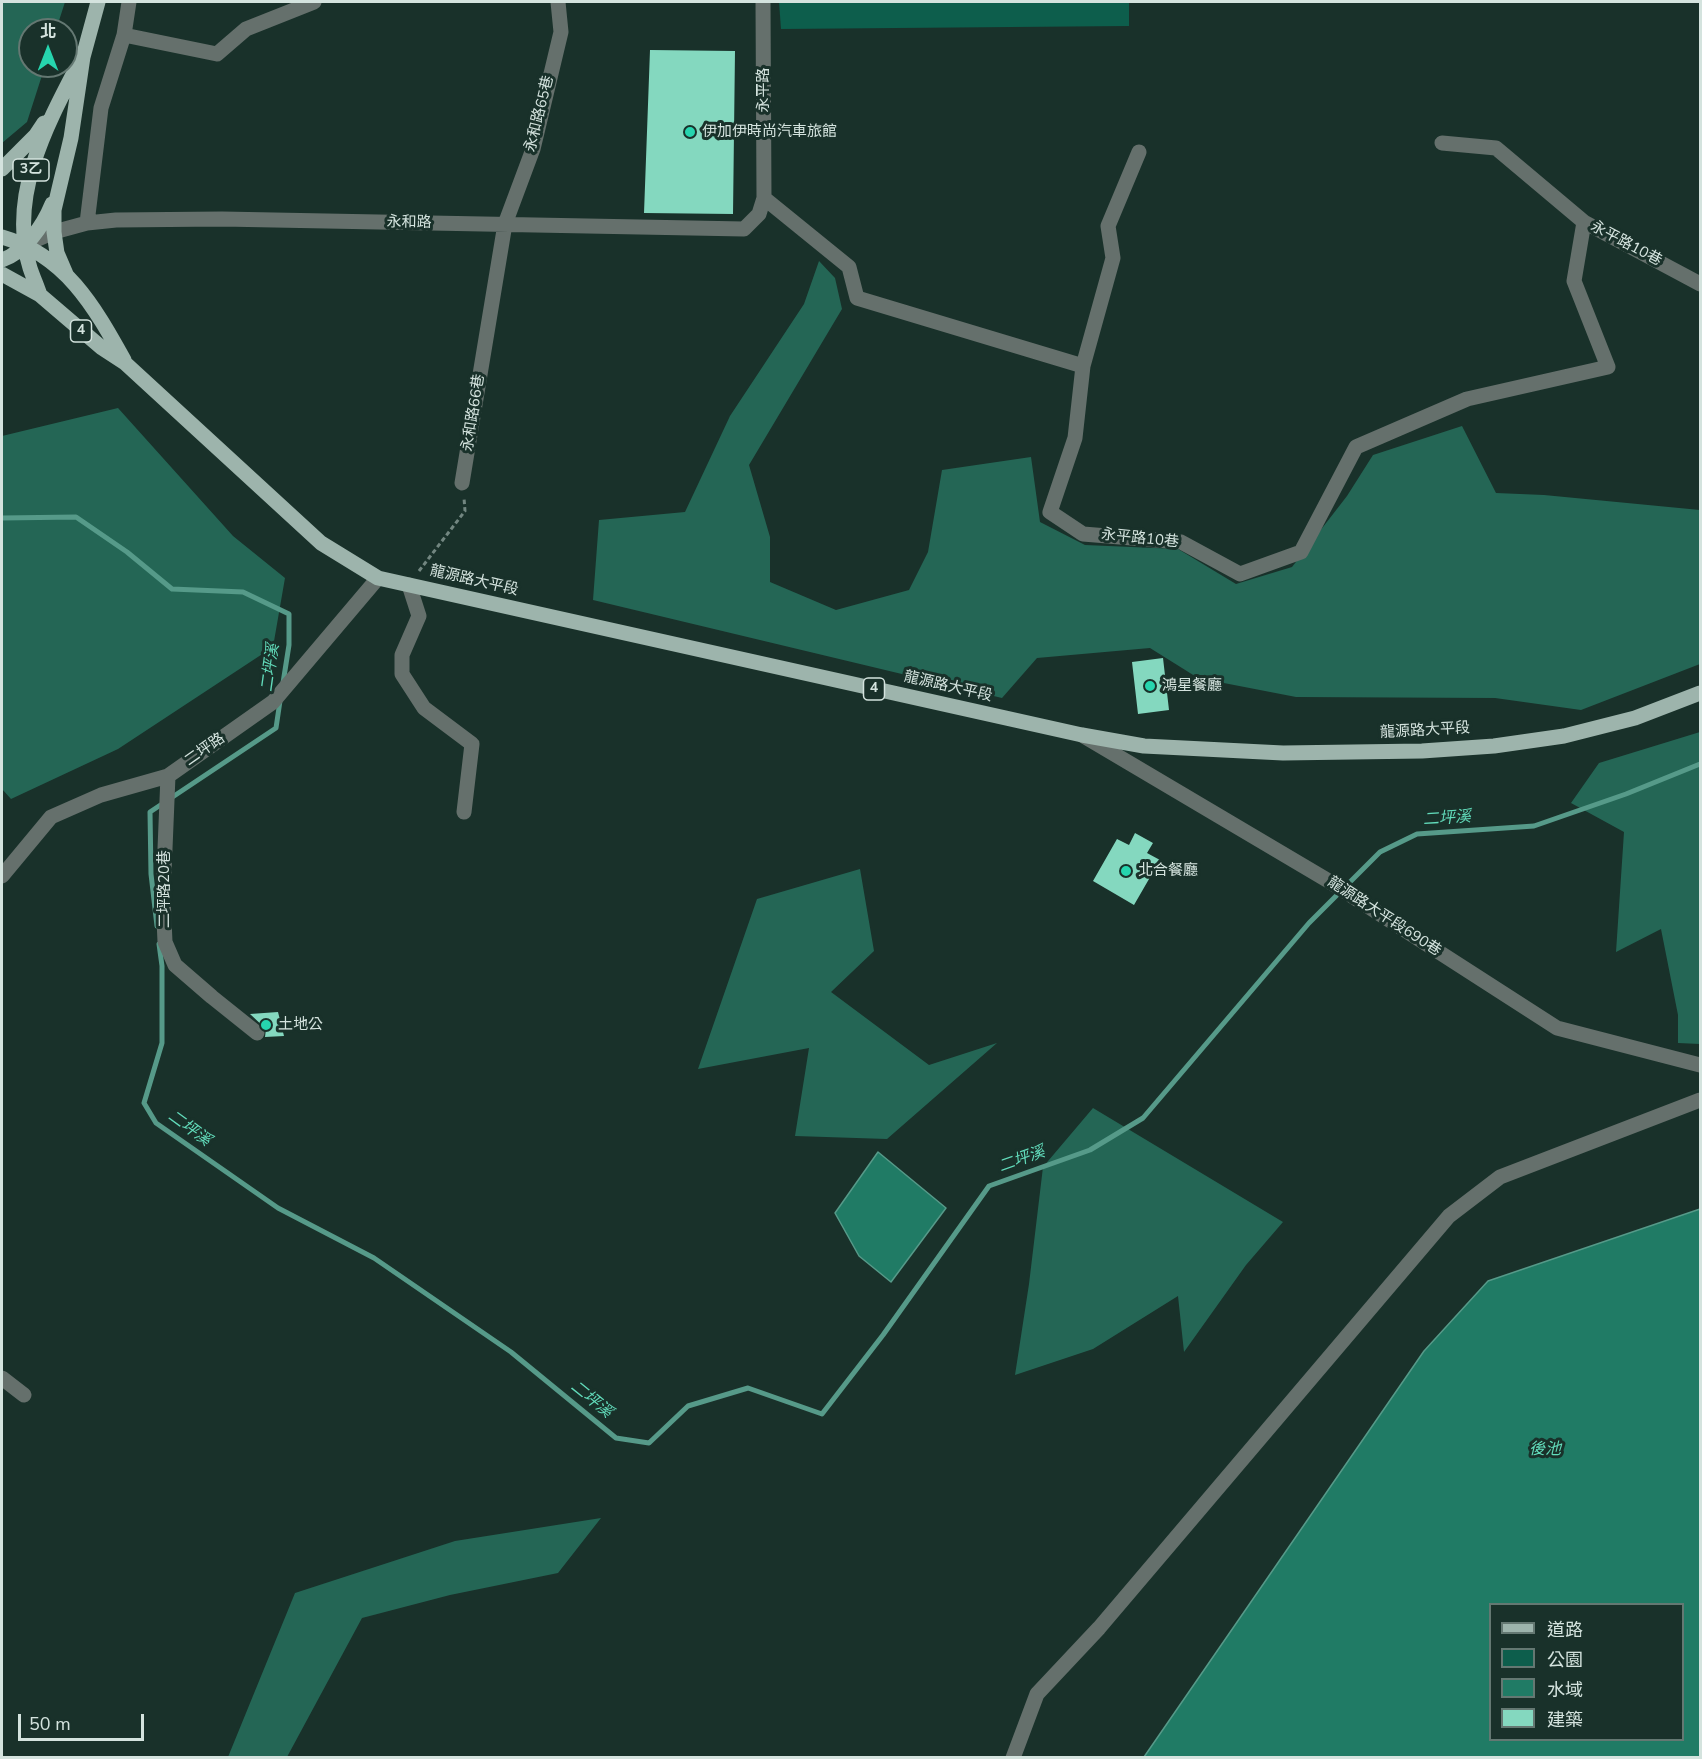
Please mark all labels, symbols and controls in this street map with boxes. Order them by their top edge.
north arrow [18,18,78,78]
text: 北 [40,21,56,43]
street label: 永平路 [755,68,773,112]
street label: 永和路65巷 [522,74,558,154]
place label: 伊加伊時尚汽車旅館 [702,123,837,141]
marker: 伊加伊時尚汽車旅館 [683,125,697,139]
road number: 3乙 [13,159,49,181]
street label: 永和路 [386,214,432,232]
street label: 永平路10巷 [1587,218,1665,270]
road number: 4 [70,320,92,342]
street label: 永和路66巷 [459,373,489,453]
street label: 永平路10巷 [1100,526,1180,552]
street label: 龍源路大平段 [428,562,520,600]
water label: 二坪溪 [258,643,284,693]
street label: 龍源路大平段 [902,668,994,706]
place label: 鴻星餐廳 [1162,677,1222,695]
road number: 4 [864,678,884,700]
marker: 鴻星餐廳 [1143,679,1157,693]
street label: 龍源路大平段 [1380,720,1470,742]
street label: 二坪路 [181,730,229,770]
water label: 二坪溪 [1422,808,1472,830]
street label: 二坪路20巷 [156,850,174,928]
place label: 北合餐廳 [1138,862,1198,880]
marker: 北合餐廳 [1119,864,1133,878]
street label: 龍源路大平段690巷 [1324,874,1444,960]
place label: 土地公 [278,1016,323,1034]
marker: 土地公 [259,1018,273,1032]
water label: 二坪溪 [164,1107,214,1151]
water label: 二坪溪 [996,1143,1048,1177]
water label: 二坪溪 [566,1377,616,1423]
water label: 後池 [1529,1440,1561,1460]
legend [1489,1603,1684,1741]
text: 道路 [1547,1618,1583,1642]
text: 公園 [1547,1648,1583,1672]
text: 水域 [1547,1678,1583,1702]
scale bar [21,1702,147,1740]
text: 建築 [1547,1708,1583,1732]
text: 50 m [29,1712,71,1736]

